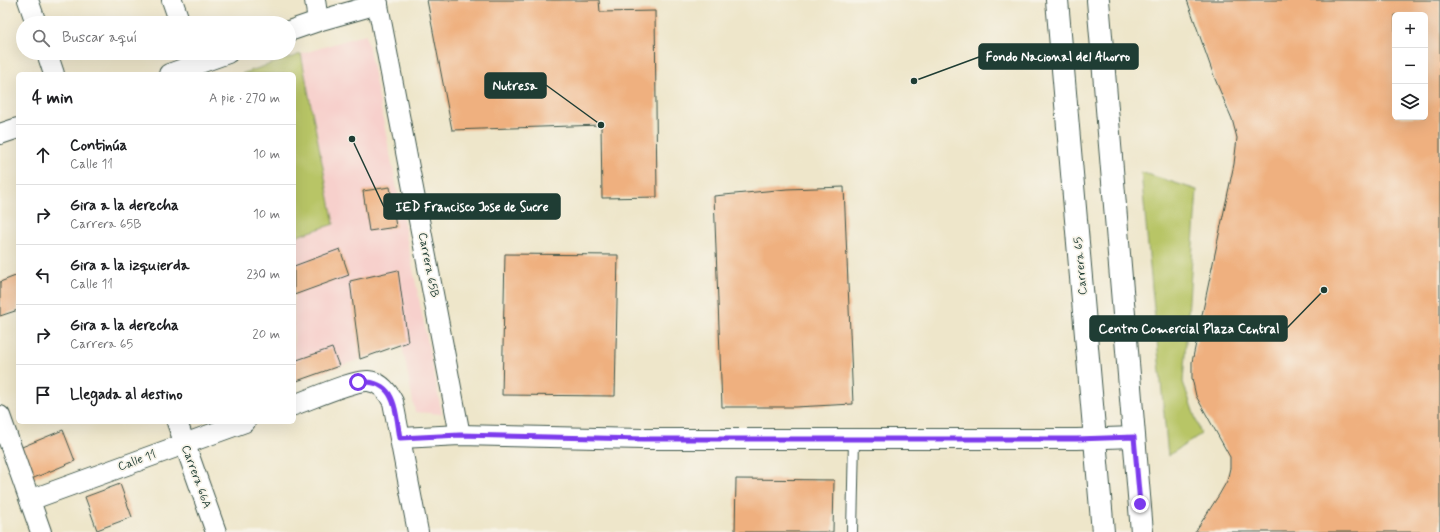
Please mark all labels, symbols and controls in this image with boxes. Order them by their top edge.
map controls [1392,12,1428,120]
button: + [1392,12,1428,48]
search box [16,16,296,60]
icon: search [30,27,52,49]
text: Buscar aquí [62,28,137,48]
callout: Fondo Nacional del Ahorro [979,44,1138,69]
button: − [1392,48,1428,84]
text: Fondo Nacional del Ahorro [986,49,1131,66]
callout: Nutresa [485,73,546,98]
text: Nutresa [493,78,539,95]
button: layers [1392,84,1428,120]
text: 4 min [32,87,73,109]
text: A pie · 270 m [209,90,280,107]
text: Continúa [70,136,127,156]
icon: ahead [32,144,54,166]
text: 10 m [253,146,280,163]
text: Calle 11 [70,156,113,173]
callout: IED Francisco Jose de Sucre [384,194,560,219]
text: Gira a la derecha [70,196,179,216]
text: IED Francisco Jose de Sucre [395,199,549,216]
icon: right [32,204,54,226]
text: 10 m [253,206,280,223]
text: Carrera 65B [70,216,141,233]
street label: Carrera 65B [414,231,442,299]
street label: Carrera 65 [1070,236,1092,296]
text: Gira a la izquierda [70,256,189,276]
icon: left [32,264,54,286]
text: 230 m [246,266,280,283]
text: Calle 11 [70,276,113,293]
text: Gira a la derecha [70,316,179,336]
callout: Centro Comercial Plaza Central [1090,316,1287,341]
text: Centro Comercial Plaza Central [1098,321,1280,338]
icon: right [32,324,54,346]
text: 20 m [252,326,280,343]
text: Carrera 65 [70,336,133,353]
route start [349,373,367,391]
icon: arrive [32,384,54,406]
text: Llegada al destino [70,385,183,405]
street label: Carrera 66A [177,443,215,511]
street label: Calle 11 [116,447,158,475]
route end [1131,495,1149,513]

